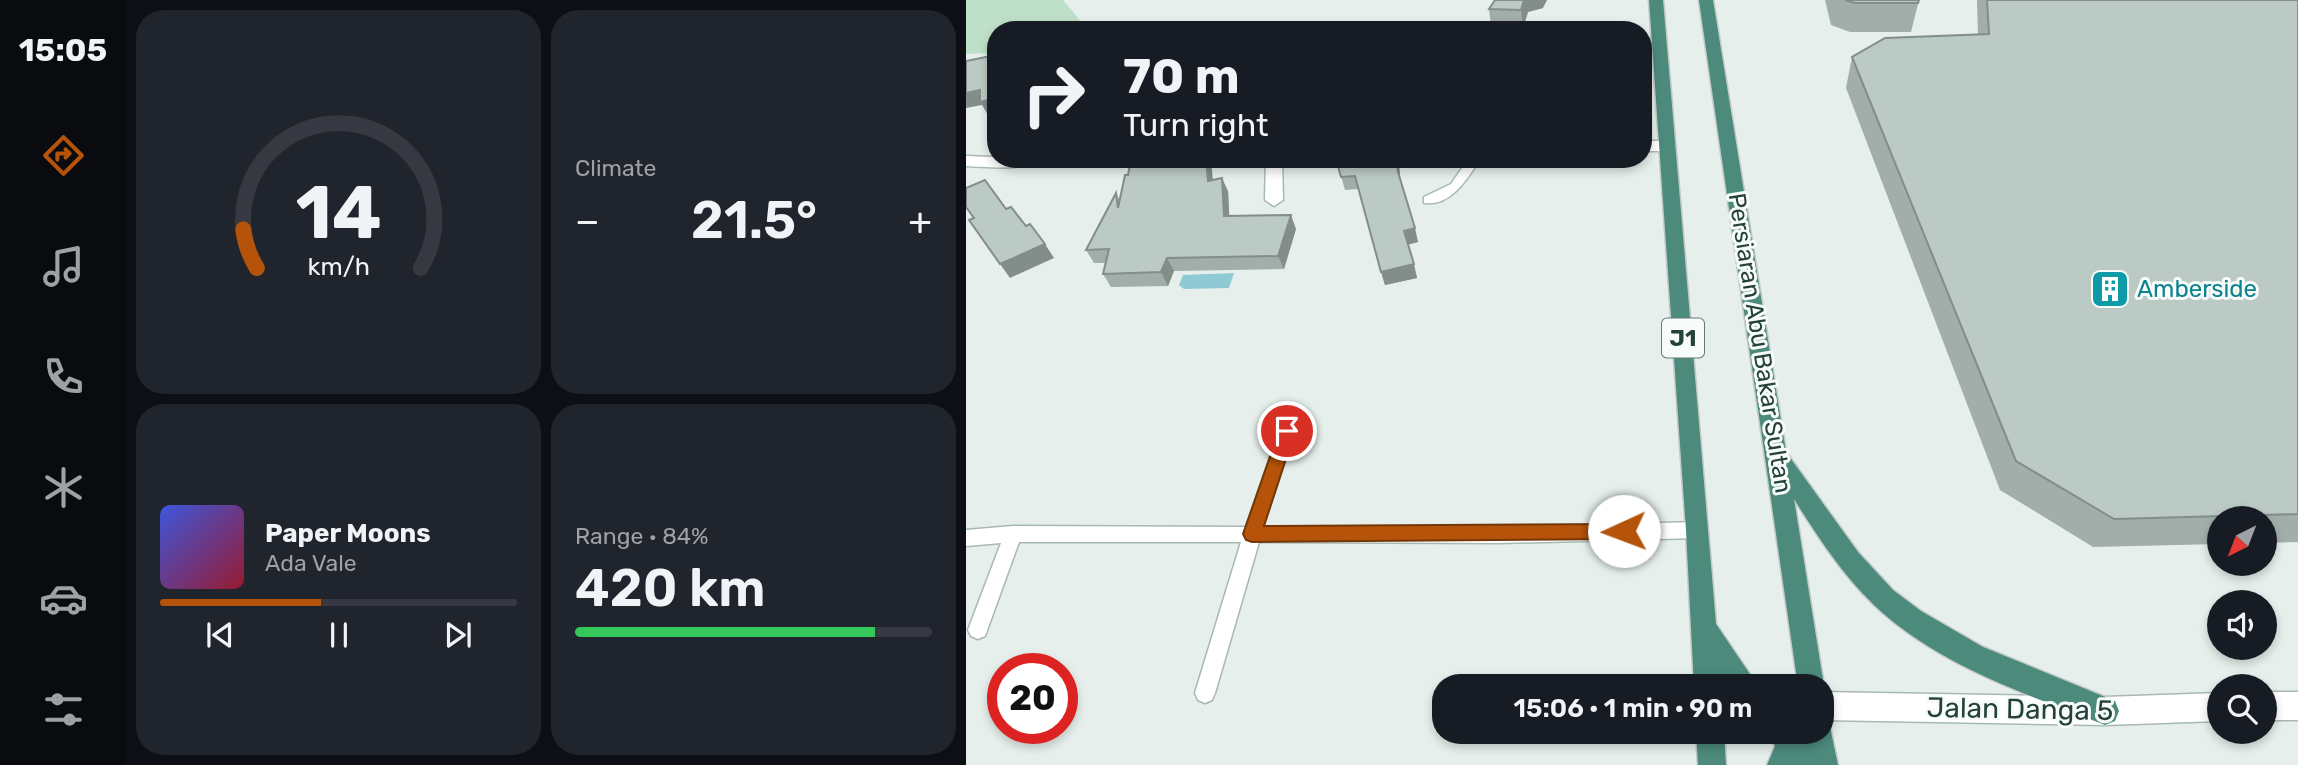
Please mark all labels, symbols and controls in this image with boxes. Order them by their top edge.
text: 15:05 [19,31,107,69]
text: 70 m [1123,47,1240,105]
icon: right [1008,49,1099,140]
text: Turn right [1123,106,1268,144]
icon: directions [39,131,88,180]
text: Climate [575,154,656,182]
text: 14 [296,170,381,256]
text: 21.5° [691,189,817,251]
street label: Persiaran Abu Bakar Sultan [1722,191,1798,495]
text: − [575,198,600,244]
text: + [908,198,932,244]
icon: music [39,242,88,291]
text: km/h [307,252,370,281]
building icon: Amberside [2089,268,2131,310]
place label: Amberside [2137,275,2257,303]
road number: J1 [1662,318,1704,358]
icon: phone [39,352,88,401]
pin [1257,401,1317,461]
icon: arrive [1268,412,1306,450]
icon: climate [39,463,88,512]
position arrow [1587,494,1661,568]
north arrow [2207,506,2277,576]
map controls [2207,506,2277,744]
text: Paper Moons [265,518,431,549]
text: Range · 84% [575,522,709,550]
text: Ada Vale [265,549,357,577]
text: 420 km [575,557,766,619]
icon: car [39,574,88,623]
button: sound [2207,590,2277,660]
icon: previous [201,616,239,654]
icon: pause [320,616,358,654]
icon: next [439,616,477,654]
speed limit sign: 20 [987,653,1078,744]
button: search [2207,674,2277,744]
icon: filters [39,685,88,734]
street label: Jalan Danga 5 [1926,691,2114,727]
text: 15:06 · 1 min · 90 m [1514,693,1752,724]

